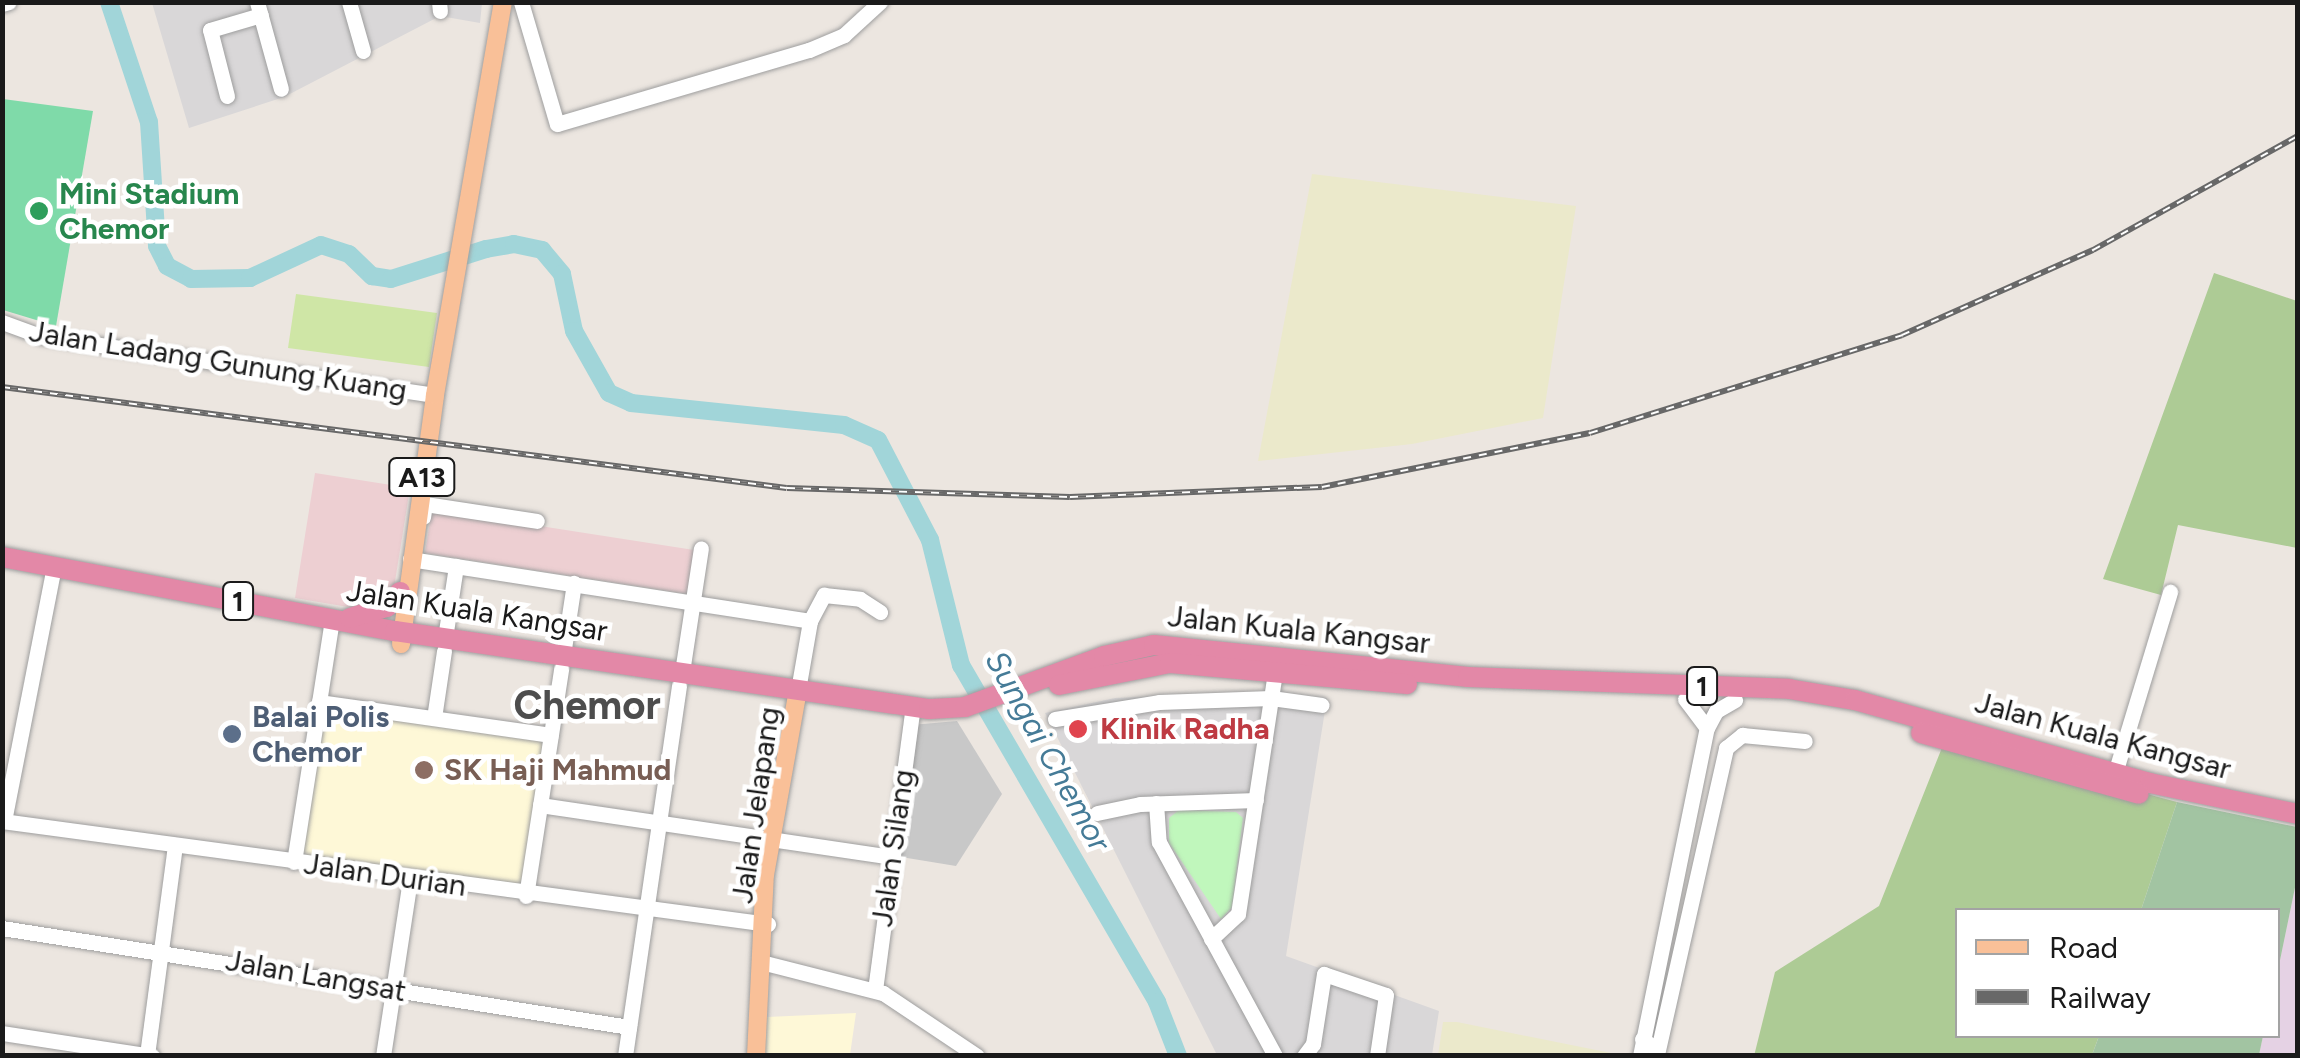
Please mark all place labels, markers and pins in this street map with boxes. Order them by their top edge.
place label: Mini Stadium Chemor [59,176,240,246]
marker: Mini Stadium Chemor [28,200,50,222]
place label: Balai Polis Chemor [252,699,389,770]
place label: Klinik Radha [1100,711,1270,747]
marker: Klinik Radha [1065,716,1091,742]
marker: Balai Polis Chemor [221,723,243,745]
place label: SK Haji Mahmud [444,752,671,788]
marker: SK Haji Mahmud [413,759,435,781]

